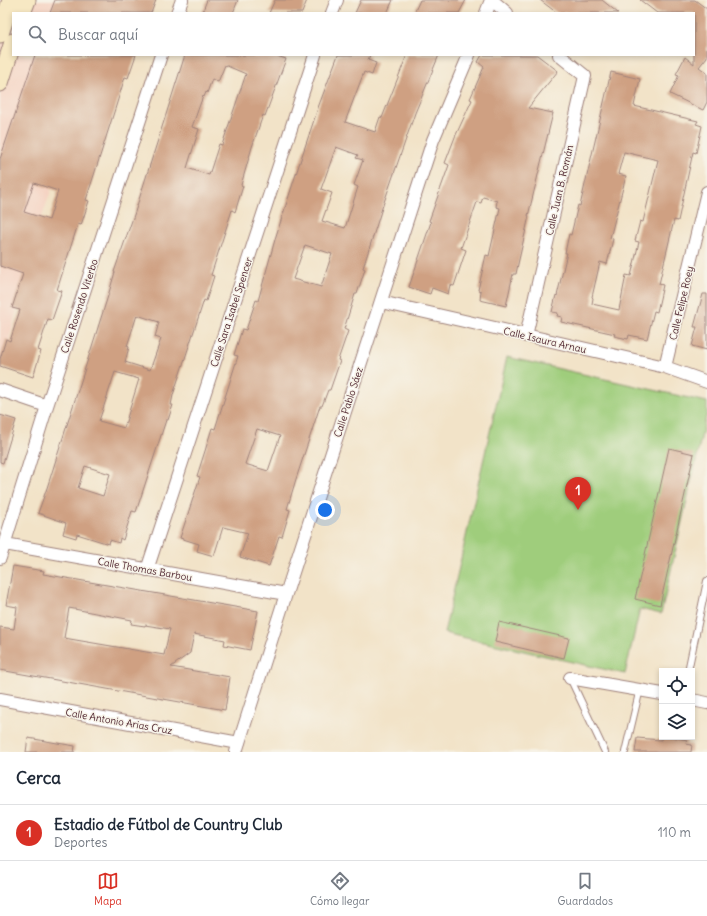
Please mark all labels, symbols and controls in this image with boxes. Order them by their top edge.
search box [12,12,695,56]
icon: search [26,23,48,45]
text: Buscar aquí [58,25,138,44]
street label: Calle Juan B. Román [543,143,576,237]
street label: Calle Sara Isabel Spencer [208,256,255,369]
street label: Calle Rosendo Viterbo [58,257,101,355]
street label: Calle Felipe Roey [667,265,696,342]
street label: Calle Isaura Arnau [502,325,588,356]
street label: Calle Pablo Sáez [331,365,366,439]
pin: 1 [565,477,591,510]
your location [315,500,335,520]
street label: Calle Thomas Barbou [97,555,193,584]
map controls [659,668,695,740]
button: locate [659,668,695,704]
button: layers [659,704,695,740]
street label: Calle Antonio Arias Cruz [65,706,174,737]
text: Cerca [16,767,61,789]
text: Estadio de Fútbol de Country Club [54,815,283,834]
text: 1 [26,824,32,841]
text: 110 m [658,824,691,841]
text: Deportes [54,834,107,851]
tab: Mapa [94,870,122,908]
tab: Cómo llegar [310,870,369,908]
tab: Guardados [558,870,613,908]

